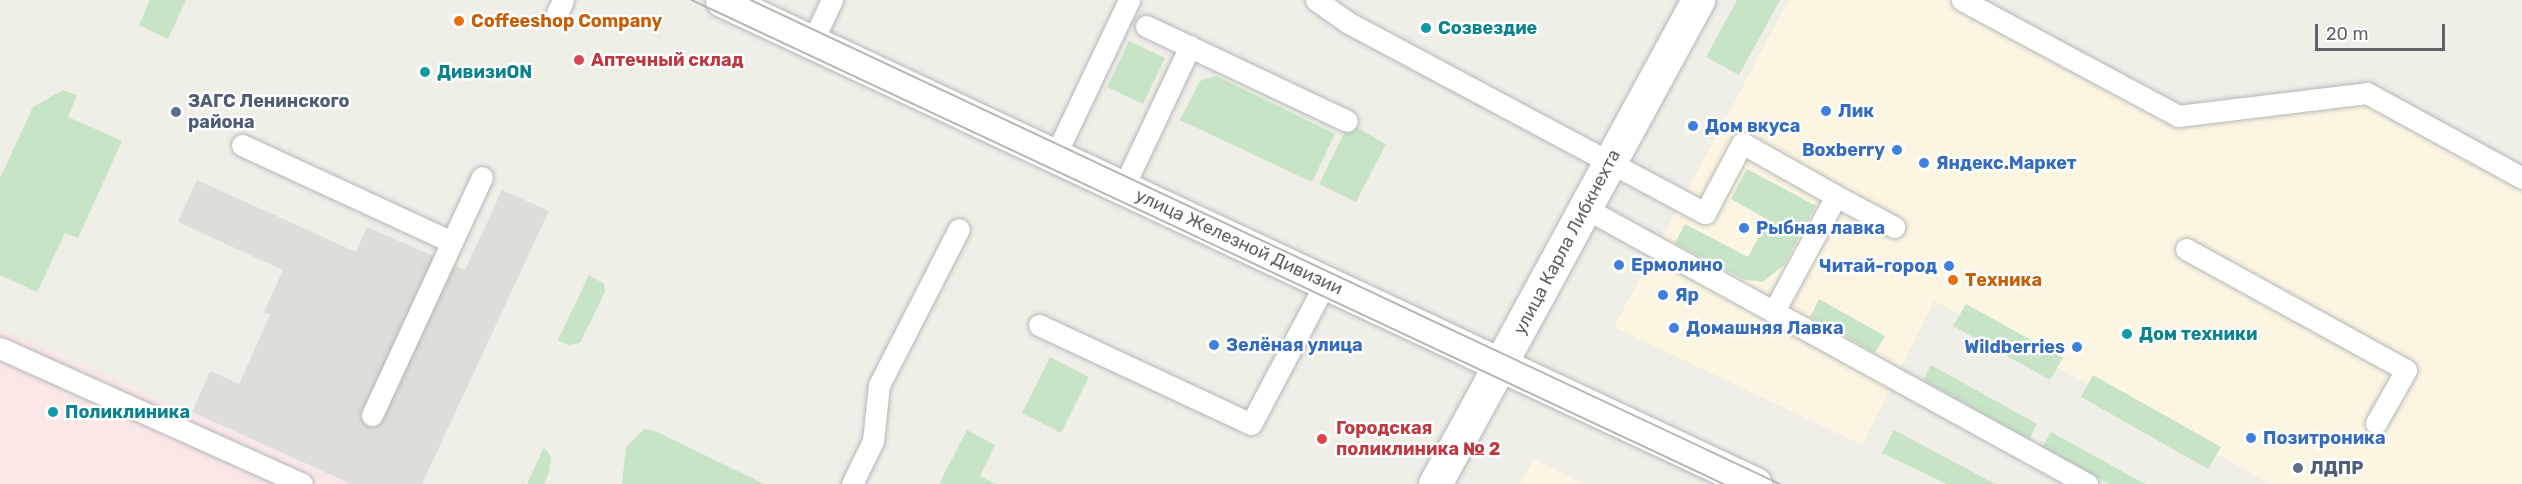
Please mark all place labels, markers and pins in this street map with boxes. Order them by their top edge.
place label: Coffeeshop Company [471,10,662,32]
marker: Coffeeshop Company [452,14,466,28]
place label: Созвездие [1438,17,1537,39]
marker: Созвездие [1419,21,1433,35]
place label: Аптечный склад [591,49,743,71]
marker: Аптечный склад [572,53,586,67]
place label: ДивизиON [437,61,532,83]
marker: ДивизиON [418,65,432,79]
place label: ЗАГС Ленинского района [188,91,350,134]
place label: Лик [1838,100,1874,122]
marker: Лик [1819,104,1833,118]
marker: ЗАГС Ленинского района [169,105,183,119]
place label: Дом вкуса [1705,115,1800,137]
marker: Дом вкуса [1686,119,1700,133]
place label: Boxberry [1802,139,1885,161]
marker: Boxberry [1890,143,1904,157]
place label: Яндекс.Маркет [1936,152,2077,174]
marker: Яндекс.Маркет [1917,156,1931,170]
place label: Рыбная лавка [1756,217,1885,239]
marker: Рыбная лавка [1737,221,1751,235]
place label: Ермолино [1631,254,1723,276]
place label: Читай-город [1819,255,1937,277]
marker: Ермолино [1612,258,1626,272]
marker: Читай-город [1942,259,1956,273]
place label: Техника [1965,269,2042,291]
marker: Техника [1946,273,1960,287]
place label: Яр [1675,284,1699,306]
marker: Яр [1656,288,1670,302]
place label: Домашняя Лавка [1686,317,1844,339]
marker: Домашняя Лавка [1667,321,1681,335]
place label: Дом техники [2139,323,2257,345]
marker: Дом техники [2120,327,2134,341]
place label: Зелёная улица [1226,334,1363,356]
place label: Wildberries [1964,336,2065,358]
marker: Зелёная улица [1207,338,1221,352]
marker: Wildberries [2070,340,2084,354]
place label: Поликлиника [65,401,190,423]
marker: Поликлиника [46,405,60,419]
place label: Городская поликлиника № 2 [1336,418,1500,460]
place label: Позитроника [2263,427,2386,449]
marker: Городская поликлиника № 2 [1313,430,1331,448]
marker: Позитроника [2244,431,2258,445]
place label: ЛДПР [2310,457,2363,479]
marker: ЛДПР [2291,461,2305,475]

